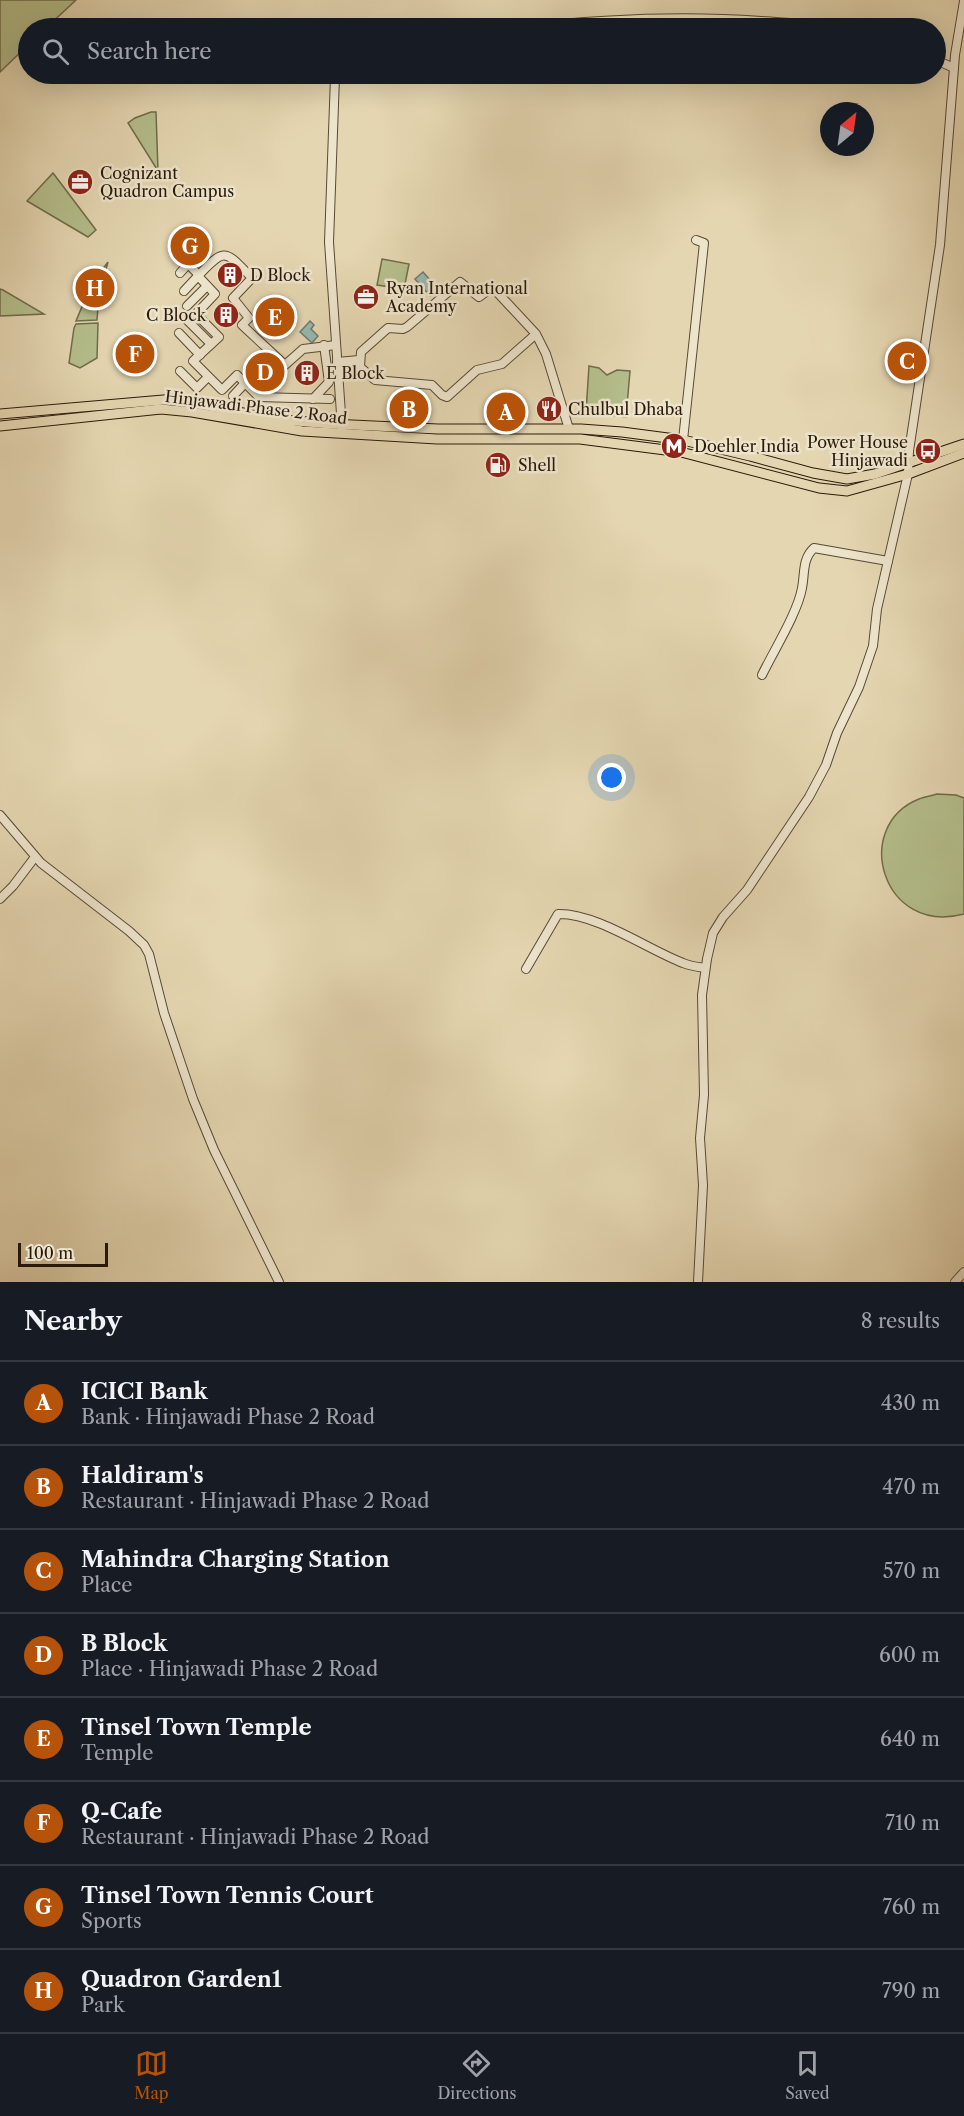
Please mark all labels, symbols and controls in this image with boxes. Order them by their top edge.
search box [18,18,946,84]
icon: search [39,35,72,68]
text: Search here [87,38,212,65]
north arrow [820,102,874,156]
place label: Cognizant Quadron Campus [100,163,234,201]
office icon: Cognizant Quadron Campus [65,167,95,197]
pin: G [170,224,210,268]
building icon: D Block [215,260,245,290]
place label: D Block [250,265,311,285]
pin: H [76,266,115,310]
place label: Ryan International Academy [385,278,528,316]
office icon: Ryan International Academy [351,282,381,312]
pin: E [256,294,294,340]
building icon: C Block [211,300,241,330]
place label: C Block [146,305,207,325]
pin: F [116,332,154,376]
pin: C [888,338,926,384]
pin: D [246,350,284,394]
building icon: E Block [292,358,322,388]
place label: E Block [326,363,385,383]
street label: Hinjawadi Phase 2 Road [164,386,349,428]
pin: B [390,386,428,432]
pin: A [486,390,526,434]
restaurant icon: Chulbul Dhaba [534,394,564,424]
place label: Chulbul Dhaba [568,399,683,419]
metro station icon: Doehler India [659,431,689,461]
place label: Power House Hinjawadi [807,432,908,470]
place label: Doehler India [694,436,800,456]
bus stop icon: Power House Hinjawadi [913,436,943,466]
fuel station icon: Shell [483,450,513,480]
place label: Shell [518,455,556,475]
your location [597,763,626,792]
scale bar [18,1240,108,1268]
text: 100 m [27,1243,73,1263]
text: Nearby [24,1305,122,1337]
text: 8 results [861,1309,940,1333]
text: ICICI Bank [81,1378,208,1405]
text: A [36,1391,51,1415]
text: 430 m [881,1391,940,1415]
text: Bank · Hinjawadi Phase 2 Road [81,1405,375,1429]
text: Haldiram's [81,1462,204,1489]
text: B [36,1475,51,1499]
text: 470 m [882,1475,940,1499]
text: Restaurant · Hinjawadi Phase 2 Road [81,1489,429,1513]
text: Mahindra Charging Station [81,1546,390,1573]
text: C [35,1559,52,1583]
text: 570 m [883,1559,940,1583]
text: Place [81,1573,132,1597]
text: B Block [81,1630,167,1657]
text: D [35,1643,52,1667]
text: 600 m [879,1643,940,1667]
text: Place · Hinjawadi Phase 2 Road [81,1657,378,1681]
text: Tinsel Town Temple [81,1714,312,1741]
text: E [36,1727,51,1751]
text: 640 m [880,1727,940,1751]
text: Temple [81,1741,153,1765]
text: Q-Cafe [81,1798,162,1825]
text: F [37,1811,50,1835]
text: 710 m [885,1811,940,1835]
text: Restaurant · Hinjawadi Phase 2 Road [81,1825,429,1849]
text: Tinsel Town Tennis Court [81,1882,374,1909]
text: G [35,1895,52,1919]
text: 760 m [882,1895,940,1919]
text: Sports [81,1909,142,1933]
text: Quadron Garden1 [81,1966,282,1993]
text: H [34,1979,53,2003]
text: 790 m [882,1979,940,2003]
text: Park [81,1993,124,2017]
tab: Map [134,2047,169,2103]
tab: Directions [437,2047,516,2103]
tab: Saved [785,2047,830,2103]

